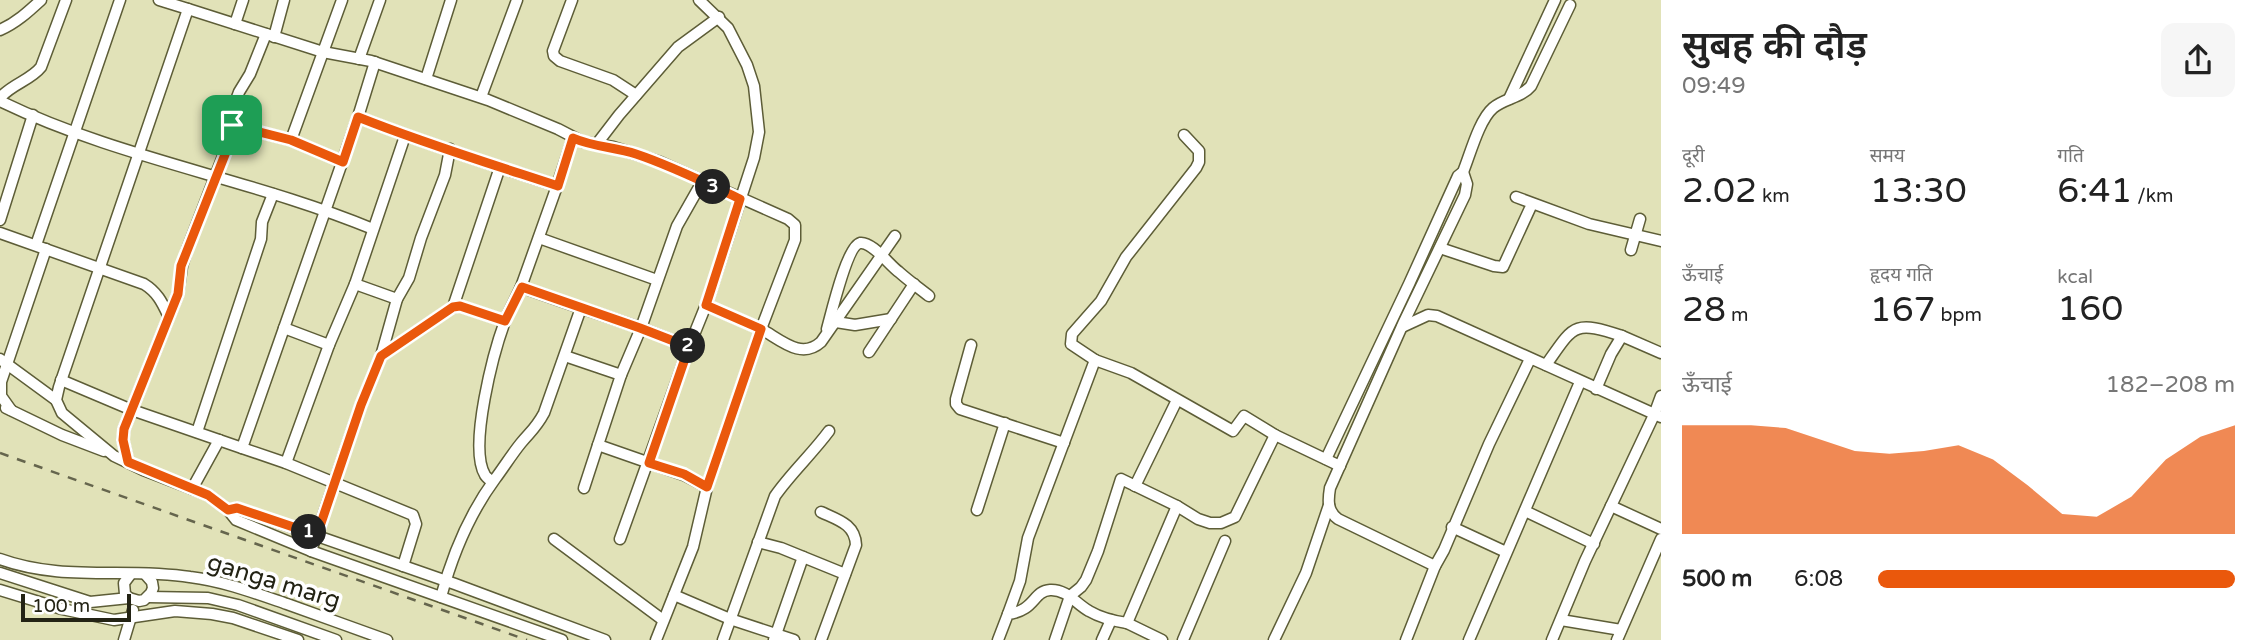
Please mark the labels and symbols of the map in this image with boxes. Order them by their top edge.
pin [202,95,262,155]
pin: 3 [696,170,730,204]
pin: 2 [670,328,706,364]
pin: 1 [292,514,326,550]
street label: ganga marg [204,547,344,615]
scale bar [21,591,131,623]

